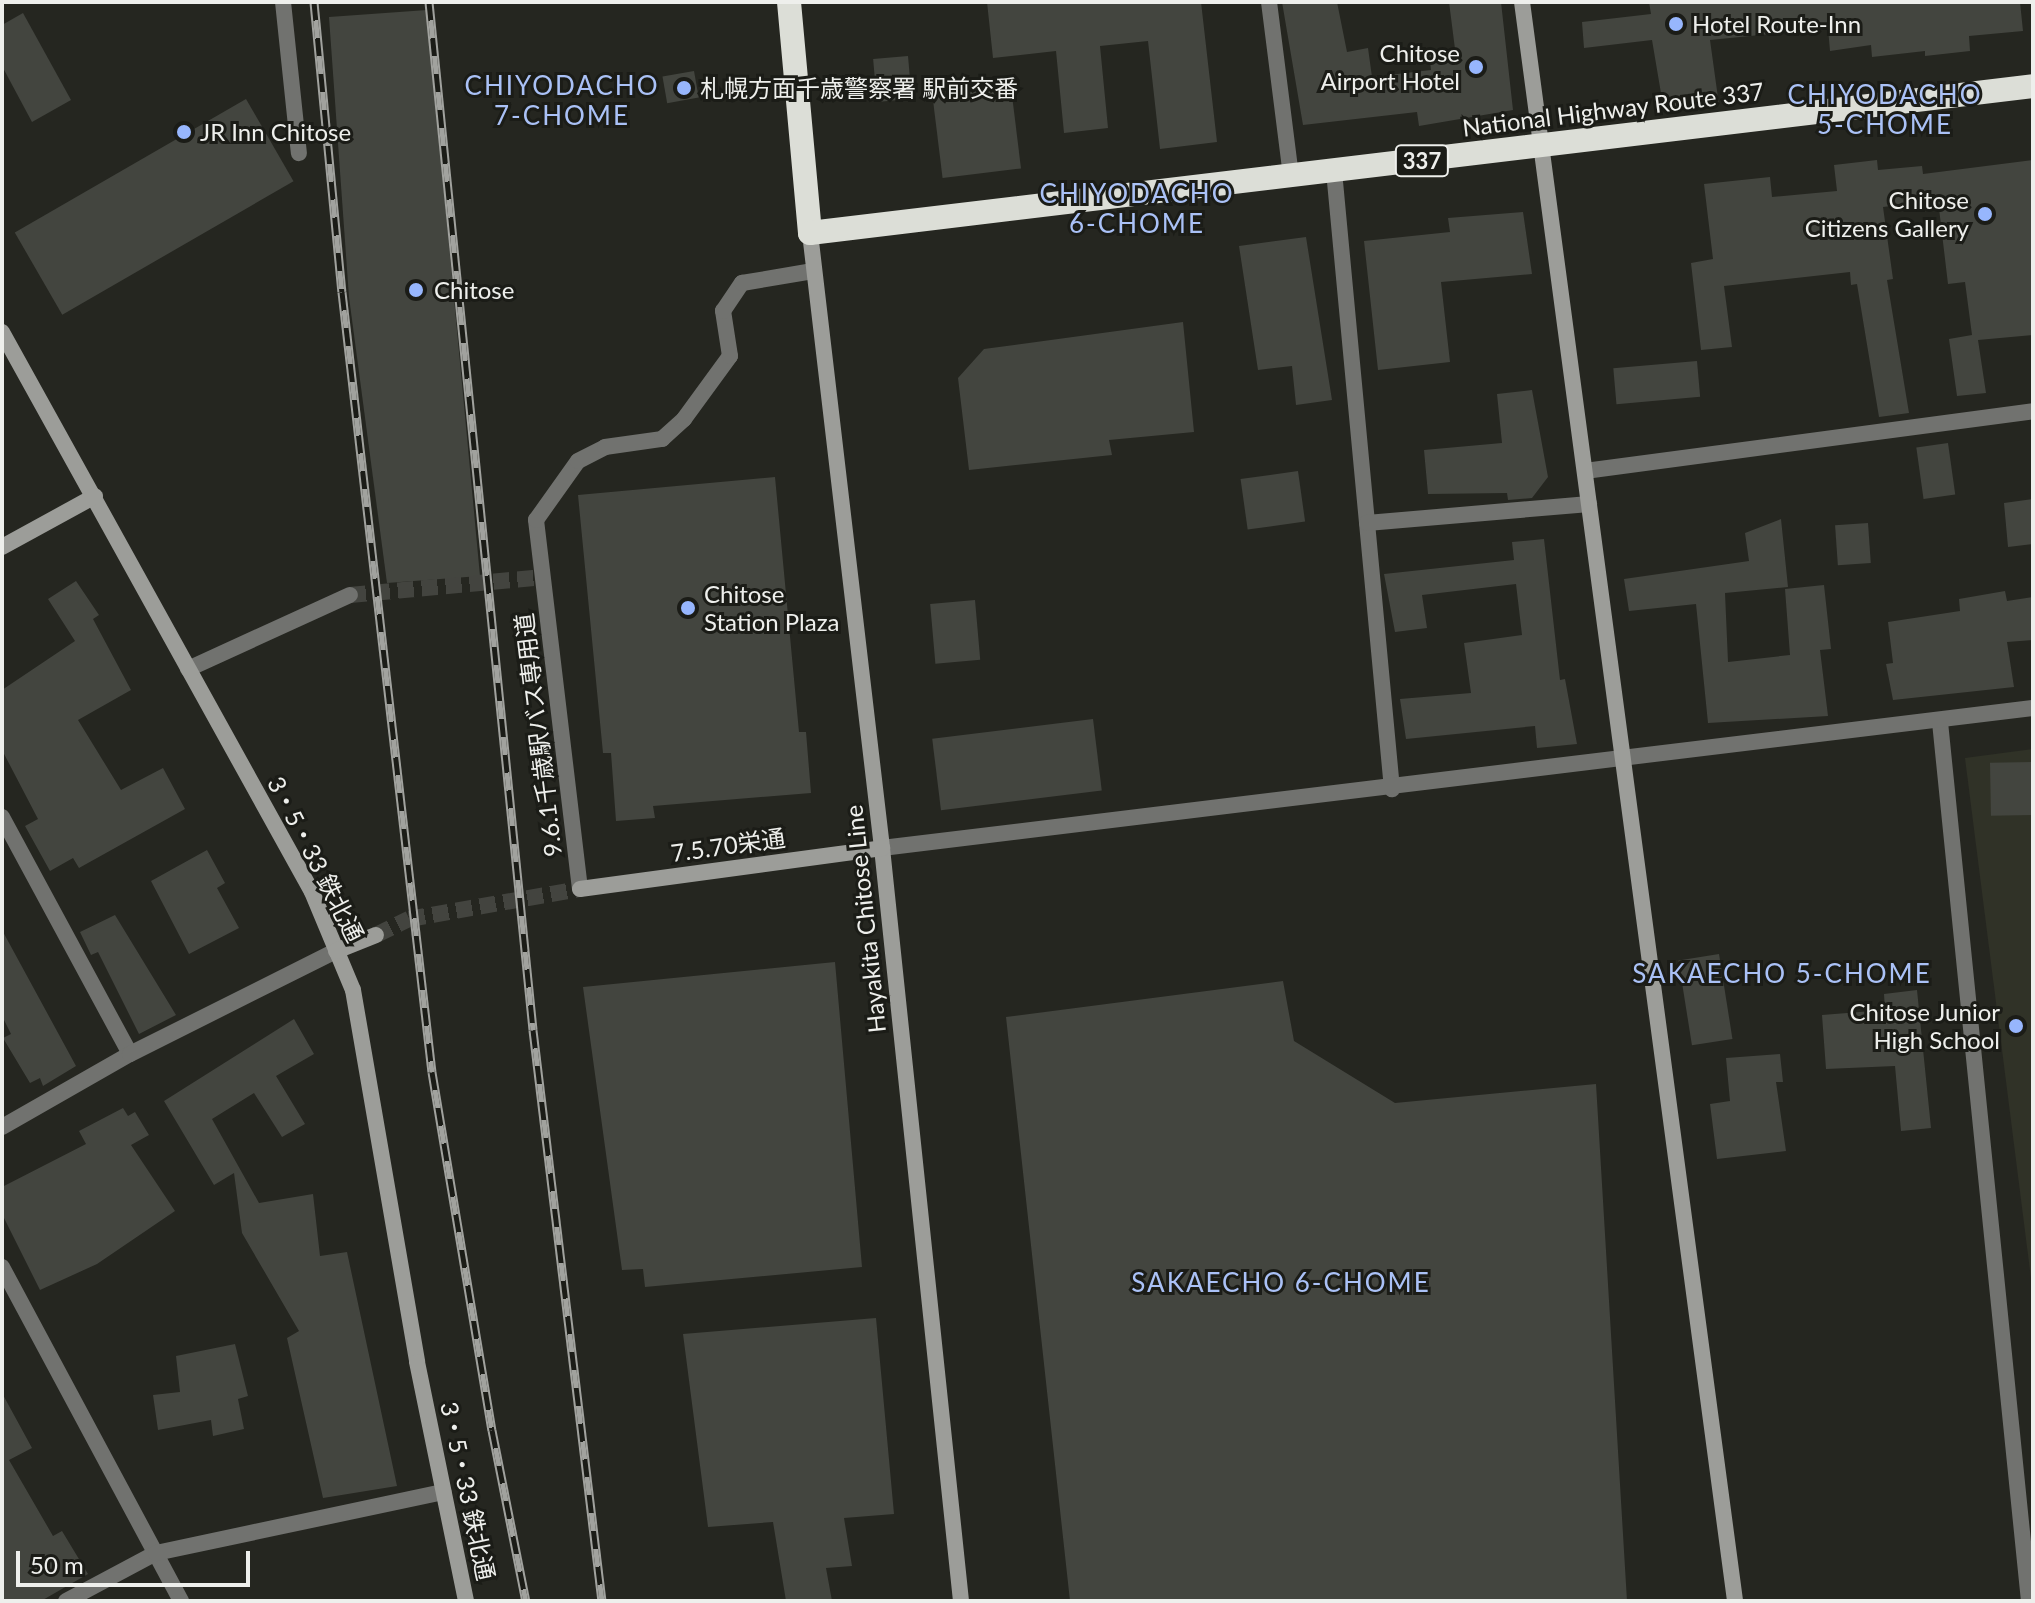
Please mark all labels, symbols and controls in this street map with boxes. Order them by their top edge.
place label: Hotel Route-Inn [1692,10,1861,38]
marker: Hotel Route-Inn [1667,15,1685,33]
place label: Chitose Airport Hotel [1321,39,1460,95]
marker: Chitose Airport Hotel [1467,58,1485,76]
district label: CHIYODACHO 7-CHOME [465,70,659,132]
place label: 札幌方面千歳警察署 駅前交番 [700,74,1018,102]
street label: National Highway Route 337 [1460,76,1766,142]
marker: 札幌方面千歳警察署 駅前交番 [675,79,693,97]
district label: CHIYODACHO 5-CHOME [1788,79,1982,140]
place label: JR Inn Chitose [200,118,351,146]
marker: JR Inn Chitose [175,123,193,141]
road number: 337 [1394,143,1450,179]
district label: CHIYODACHO 6-CHOME [1040,178,1234,240]
place label: Chitose Citizens Gallery [1805,186,1969,242]
marker: Chitose Citizens Gallery [1976,205,1994,223]
place label: Chitose [434,276,514,304]
marker: Chitose [405,279,427,301]
place label: Chitose Station Plaza [704,580,839,636]
marker: Chitose Station Plaza [679,599,697,617]
street label: 9.6.1千歳駅バス専用道 [509,612,567,858]
street label: 3・5・33 鉄北通 [262,771,370,947]
street label: Hayakita Chitose Line [839,804,891,1034]
street label: 7.5.70栄通 [669,823,787,867]
district label: SAKAECHO 5-CHOME [1632,958,1932,990]
place label: Chitose Junior High School [1849,998,2000,1054]
marker: Chitose Junior High School [2007,1017,2025,1035]
district label: SAKAECHO 6-CHOME [1131,1267,1431,1299]
street label: 3・5・33 鉄北通 [435,1399,501,1583]
scale bar [20,1535,254,1585]
text: 50 m [30,1550,84,1579]

